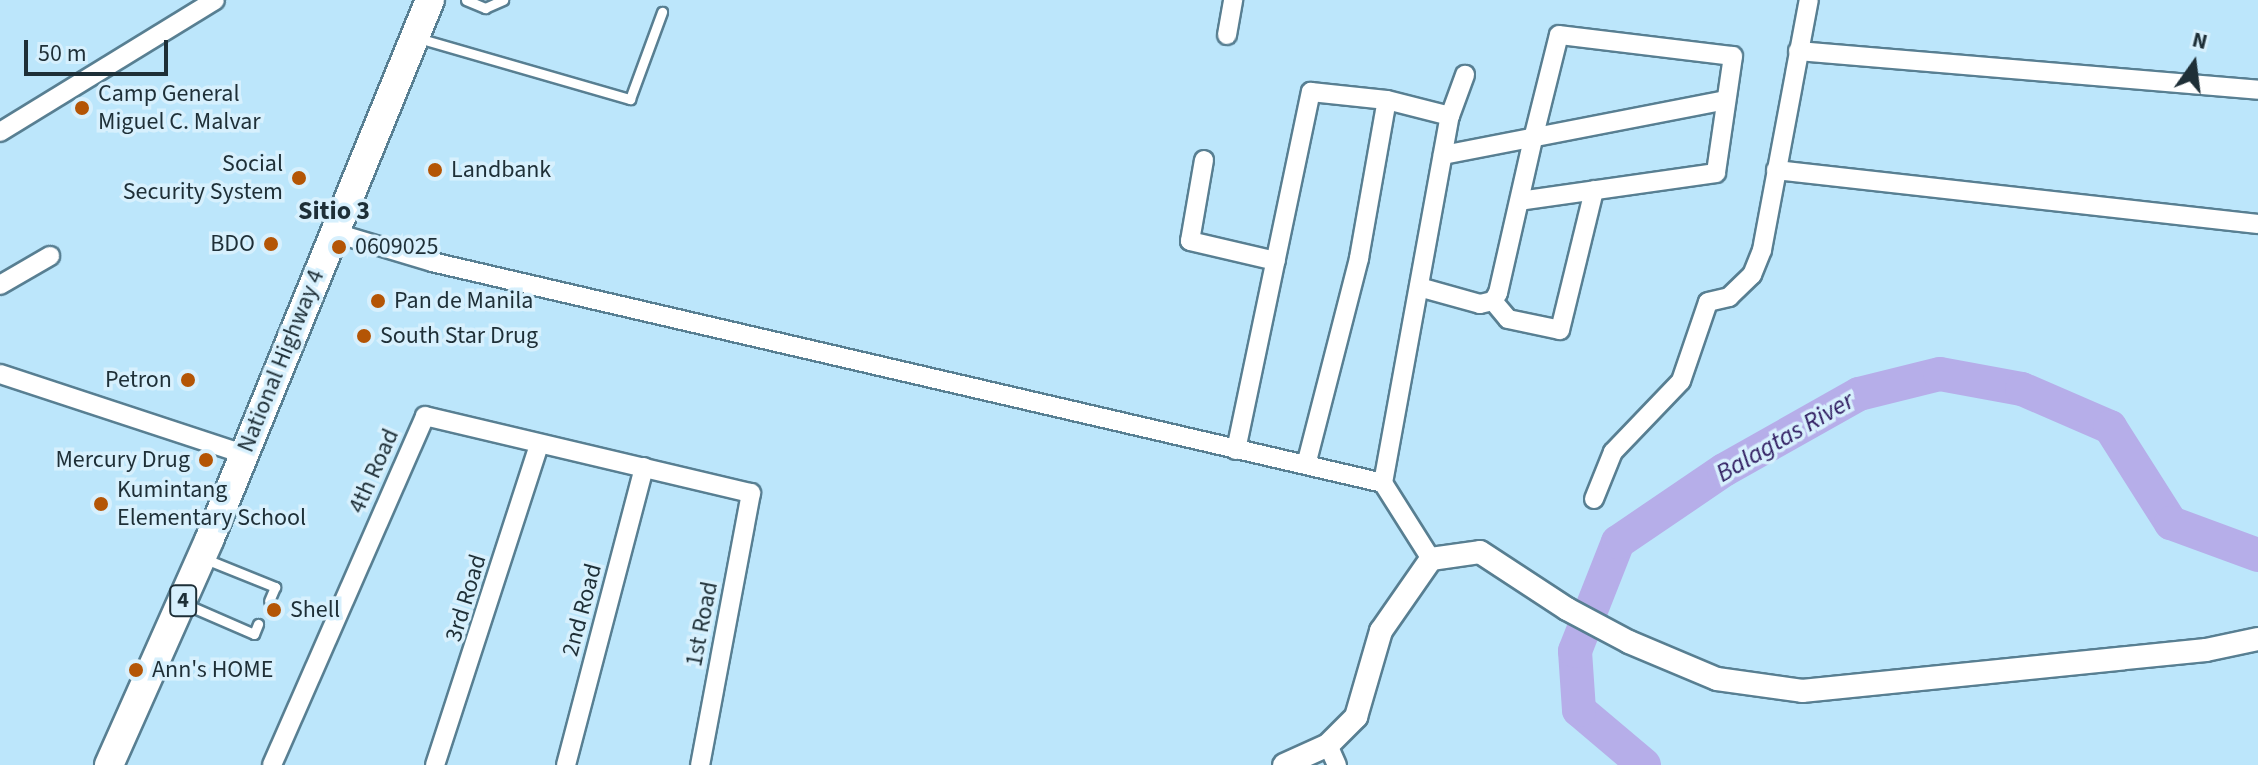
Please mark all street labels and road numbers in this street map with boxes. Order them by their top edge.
street label: National Highway 4 [231,266,331,456]
street label: 4th Road [343,424,405,518]
street label: 3rd Road [439,551,493,645]
street label: 2nd Road [556,561,608,659]
street label: 1st Road [680,579,724,669]
road number: 4 [169,583,197,619]

